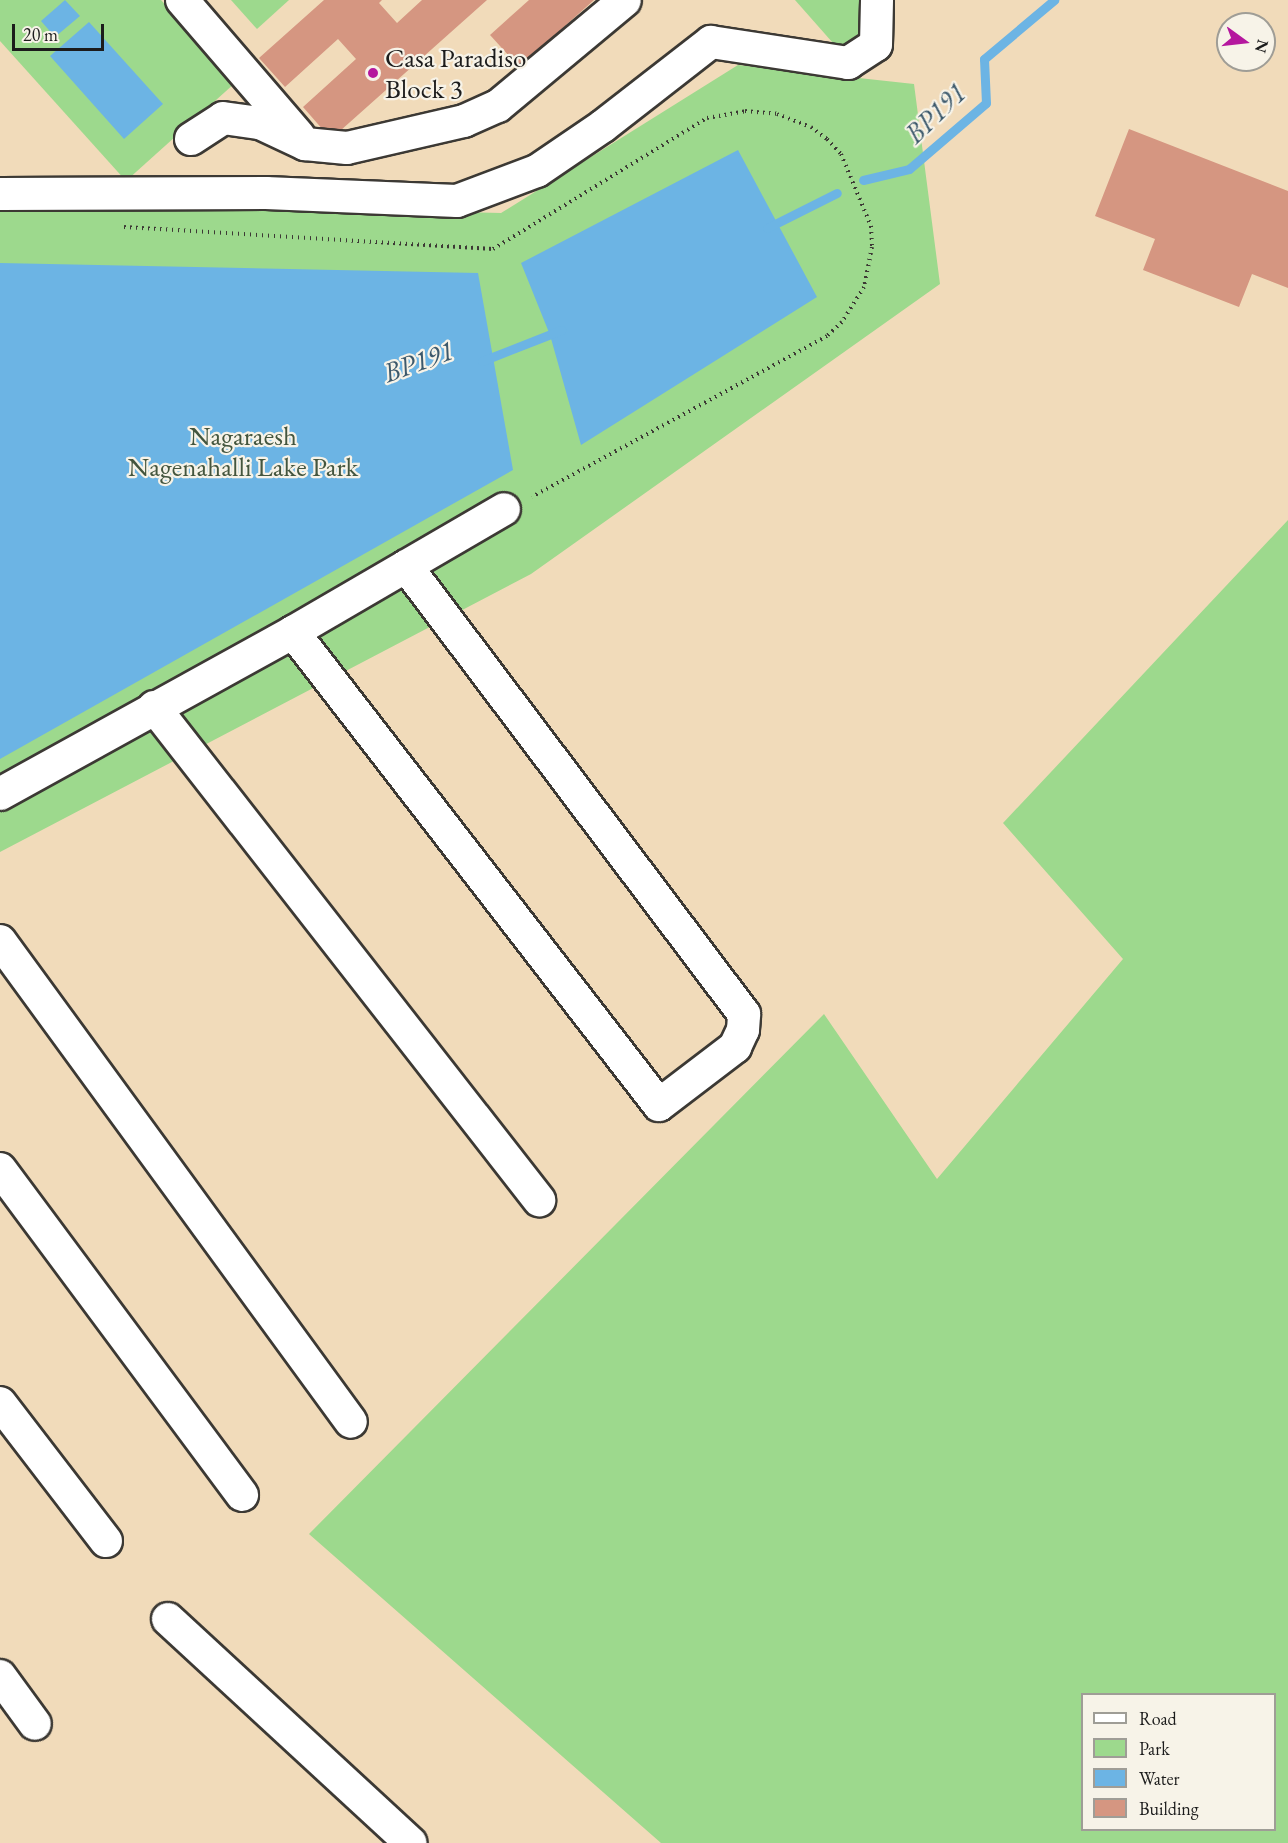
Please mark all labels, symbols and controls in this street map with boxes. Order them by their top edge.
scale bar [15,12,106,50]
north arrow [1216,12,1276,72]
text: 20 m [23,23,58,46]
text: N [1250,37,1274,55]
place label: Casa Paradiso Block 3 [385,41,526,104]
marker: Casa Paradiso Block 3 [366,66,380,80]
water label: BP191 [897,76,973,150]
water label: BP191 [378,333,458,389]
park label: Nagaraesh Nagenahalli Lake Park [128,419,358,482]
legend [1081,1693,1276,1831]
text: Road [1139,1707,1177,1730]
text: Park [1139,1737,1170,1760]
text: Water [1139,1767,1180,1790]
text: Building [1139,1797,1199,1820]

